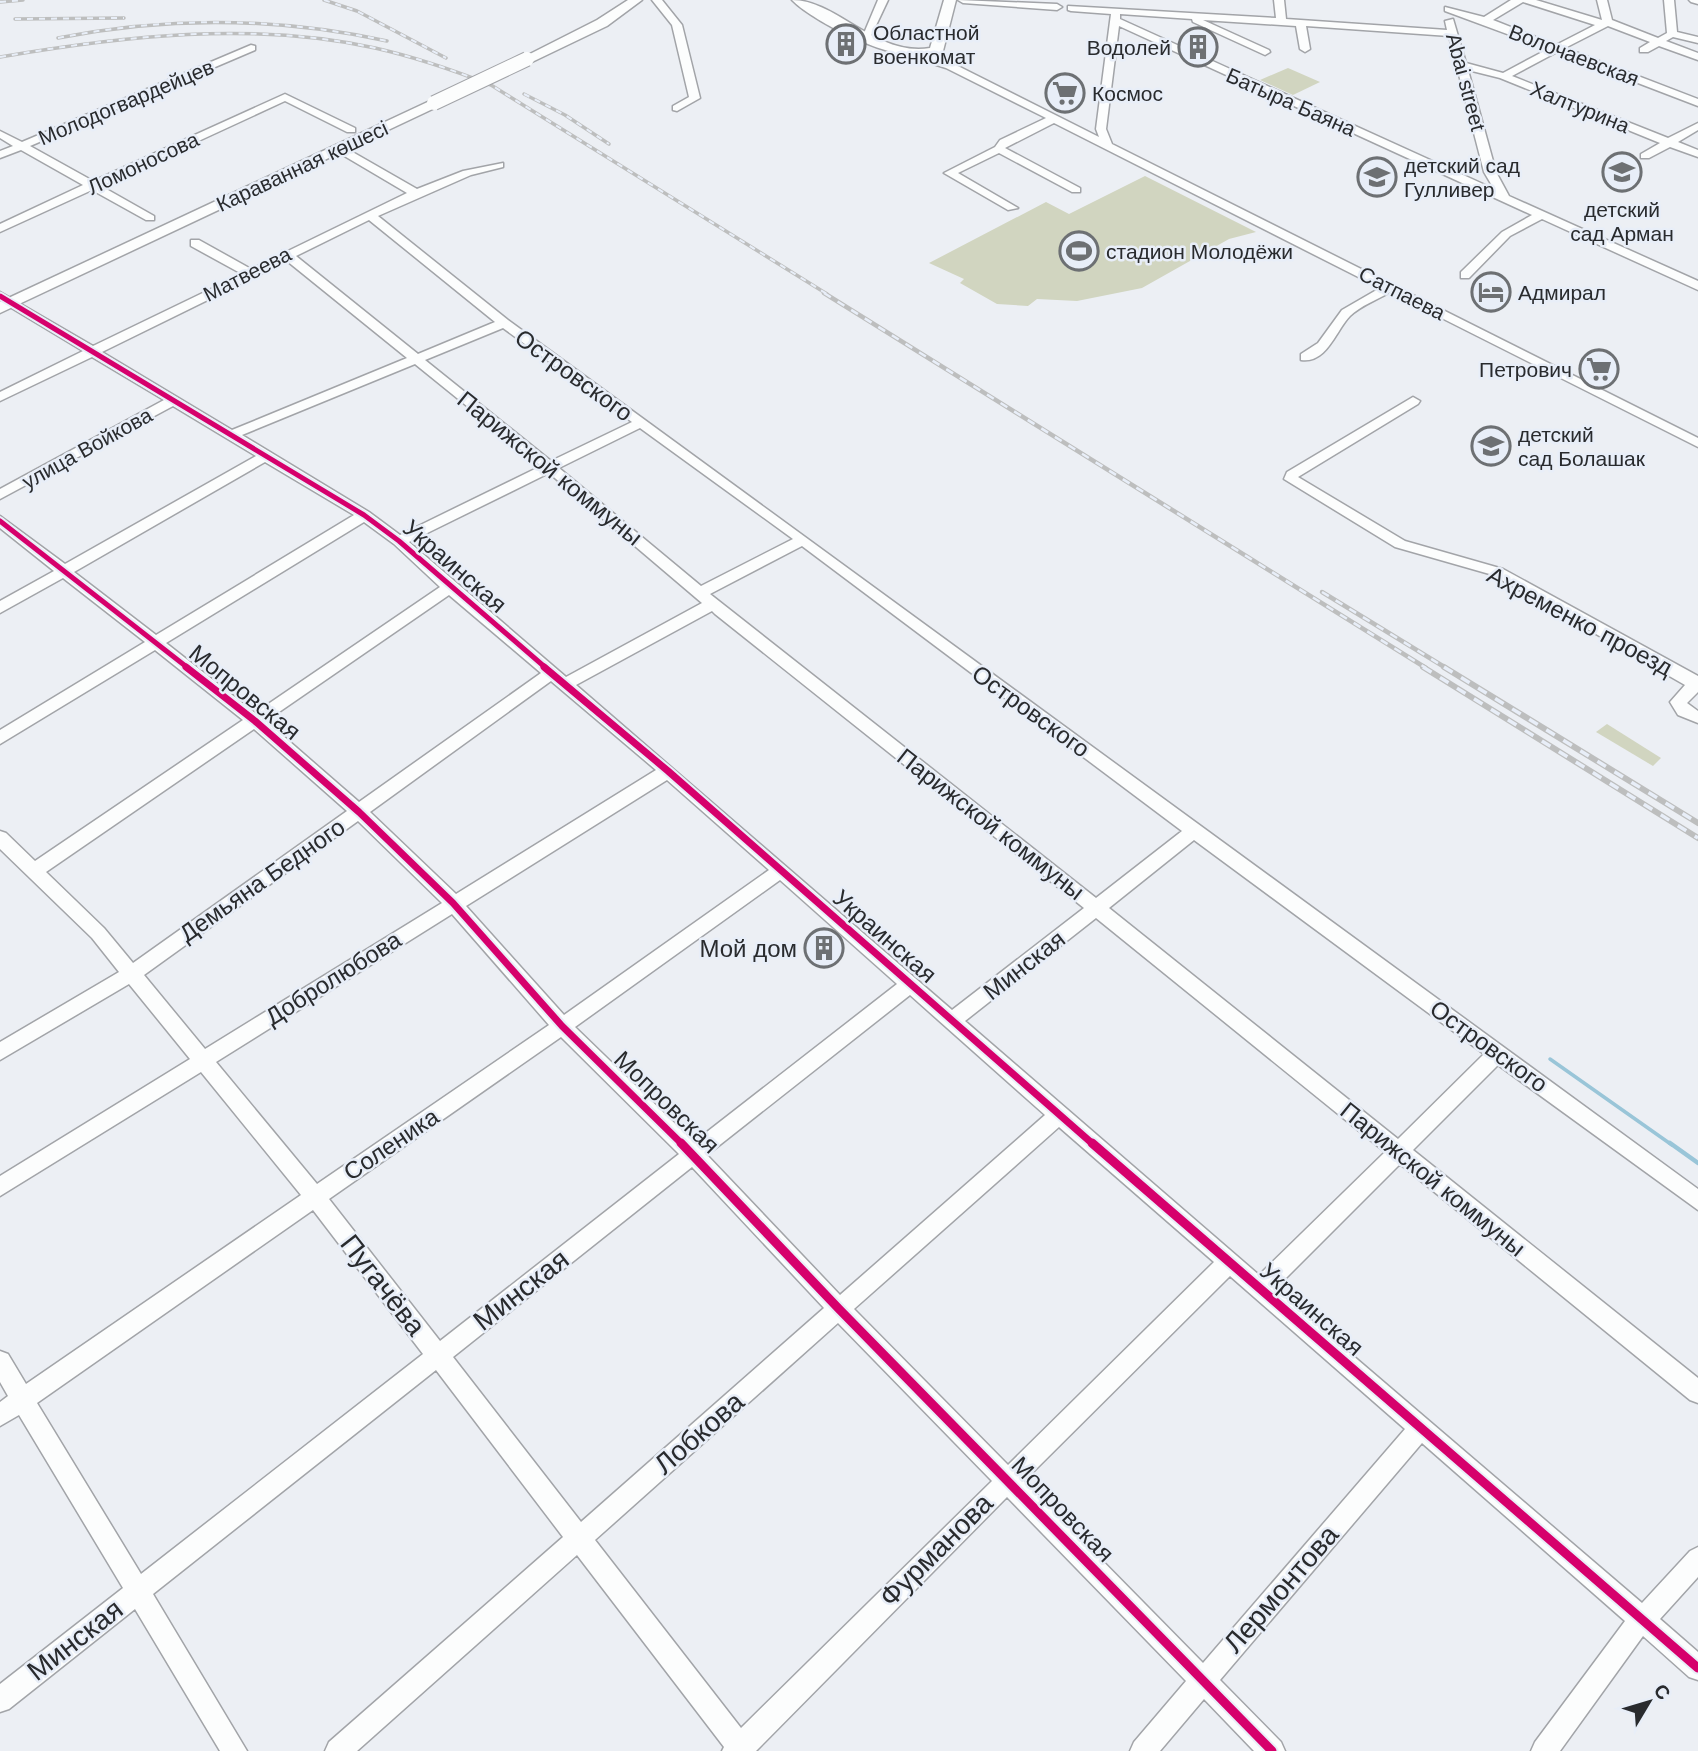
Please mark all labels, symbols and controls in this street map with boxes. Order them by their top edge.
street label: Волочаевская [1506,20,1642,90]
place label: Областной военкомат [873,21,979,68]
building icon: Областной военкомат [825,23,867,65]
building icon: Водолей [1177,26,1219,68]
street label: Abai street [1442,31,1490,134]
place label: Водолей [1087,36,1171,59]
street label: Молодогвардейцев [35,55,217,149]
street label: Батыра Баяна [1223,63,1359,141]
supermarket icon: Космос [1044,72,1086,114]
street label: Халтурина [1527,77,1633,137]
place label: Космос [1092,82,1163,105]
street label: Караванная көшесі [213,116,391,216]
street label: Ломоносова [84,127,202,199]
school or university icon: детский сад Арман [1601,151,1643,193]
place label: детский сад Гулливер [1404,154,1520,201]
school or university icon: детский сад Гулливер [1356,156,1398,198]
place label: детский сад Арман [1570,198,1674,245]
sports icon: стадион Молодёжи [1058,230,1100,272]
place label: стадион Молодёжи [1106,240,1293,263]
street label: Матвеева [199,242,295,306]
street label: Сатпаева [1355,262,1449,325]
hotel icon: Адмирал [1470,271,1512,313]
place label: Адмирал [1518,281,1606,304]
street label: Островского [510,323,638,427]
supermarket icon: Петрович [1578,348,1620,390]
place label: Петрович [1479,358,1572,381]
street label: Парижской коммуны [452,385,648,551]
street label: улица Войкова [18,403,156,493]
place label: детский сад Болашак [1518,423,1646,470]
school or university icon: детский сад Болашак [1470,425,1512,467]
street label: Украинская [398,514,512,618]
street label: Ахременко проезд [1483,561,1677,681]
street label: Мопровская [184,639,306,745]
street label: Островского [967,659,1095,763]
street label: Парижской коммуны [892,743,1090,905]
street label: Демьяна Бедного [174,813,350,947]
street label: Украинская [828,884,942,988]
street label: Добролюбова [260,925,406,1030]
street label: Минская [978,925,1070,1005]
building icon: Мой дом [803,927,845,969]
place label: Мой дом [699,935,797,962]
street label: Островского [1425,994,1553,1098]
street label: Мопровская [609,1045,725,1159]
street label: Парижской коммуны [1335,1096,1531,1262]
street label: Соленика [338,1102,444,1186]
street label: Пугачёва [334,1229,432,1342]
street label: Минская [467,1243,575,1337]
street label: Украинская [1255,1257,1369,1361]
street label: Лобкова [648,1386,750,1480]
street label: Мопровская [1006,1451,1120,1567]
street label: Фурманова [873,1487,999,1613]
street label: Лермонтова [1217,1519,1345,1659]
street label: Минская [21,1593,129,1687]
north arrow [1614,1667,1684,1737]
text: С [1650,1680,1675,1704]

